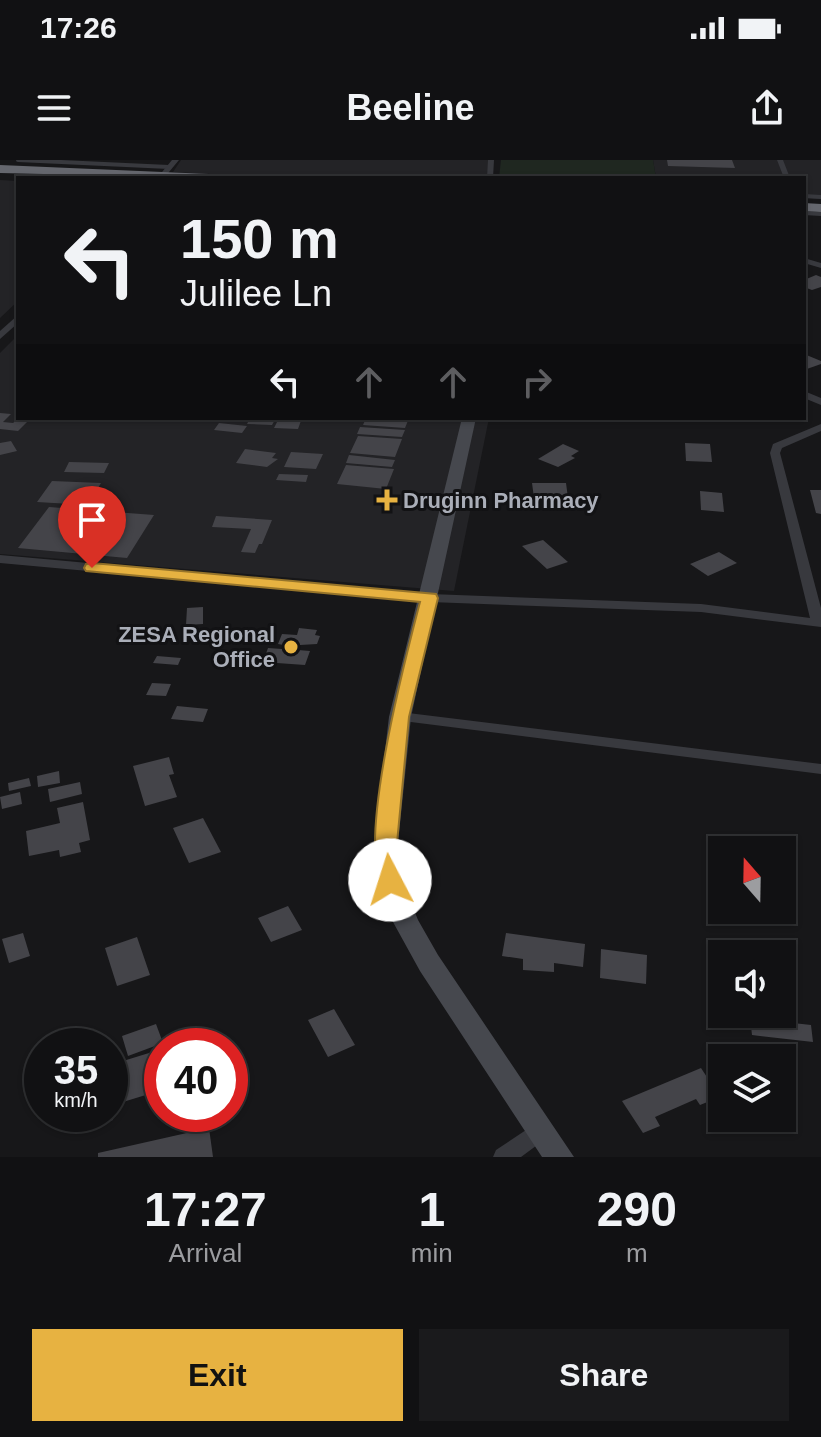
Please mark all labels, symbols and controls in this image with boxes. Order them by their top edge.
text: 17:26 [40,11,117,44]
icon: menu [32,86,76,130]
icon: share [745,86,789,130]
text: Beeline [346,87,475,128]
text: 150 m [180,207,339,270]
icon: left [48,208,152,312]
text: Julilee Ln [180,273,332,314]
icon: left [263,360,307,404]
icon: ahead [347,360,391,404]
icon: ahead [431,360,475,404]
icon: right [515,360,559,404]
pin [58,486,126,568]
place label: Druginn Pharmacy [403,488,599,513]
marker: Druginn Pharmacy [378,491,396,509]
icon: arrive [70,498,114,542]
place label: ZESA Regional Office [118,622,275,672]
marker: ZESA Regional Office [282,638,300,656]
north arrow [708,836,796,924]
map controls [708,836,796,1132]
position arrow [348,838,432,922]
button: sound [708,940,796,1028]
speed limit sign: 40 [144,1028,248,1132]
button: layers [708,1044,796,1132]
text: 35 [54,1048,98,1092]
text: km/h [54,1089,98,1111]
text: 17:27 [144,1183,267,1236]
text: 1 [418,1183,445,1236]
text: 290 [597,1183,677,1236]
text: Arrival [169,1238,242,1268]
text: min [411,1238,453,1268]
text: m [626,1238,648,1268]
button: Exit [32,1329,403,1421]
button: Share [419,1329,789,1421]

